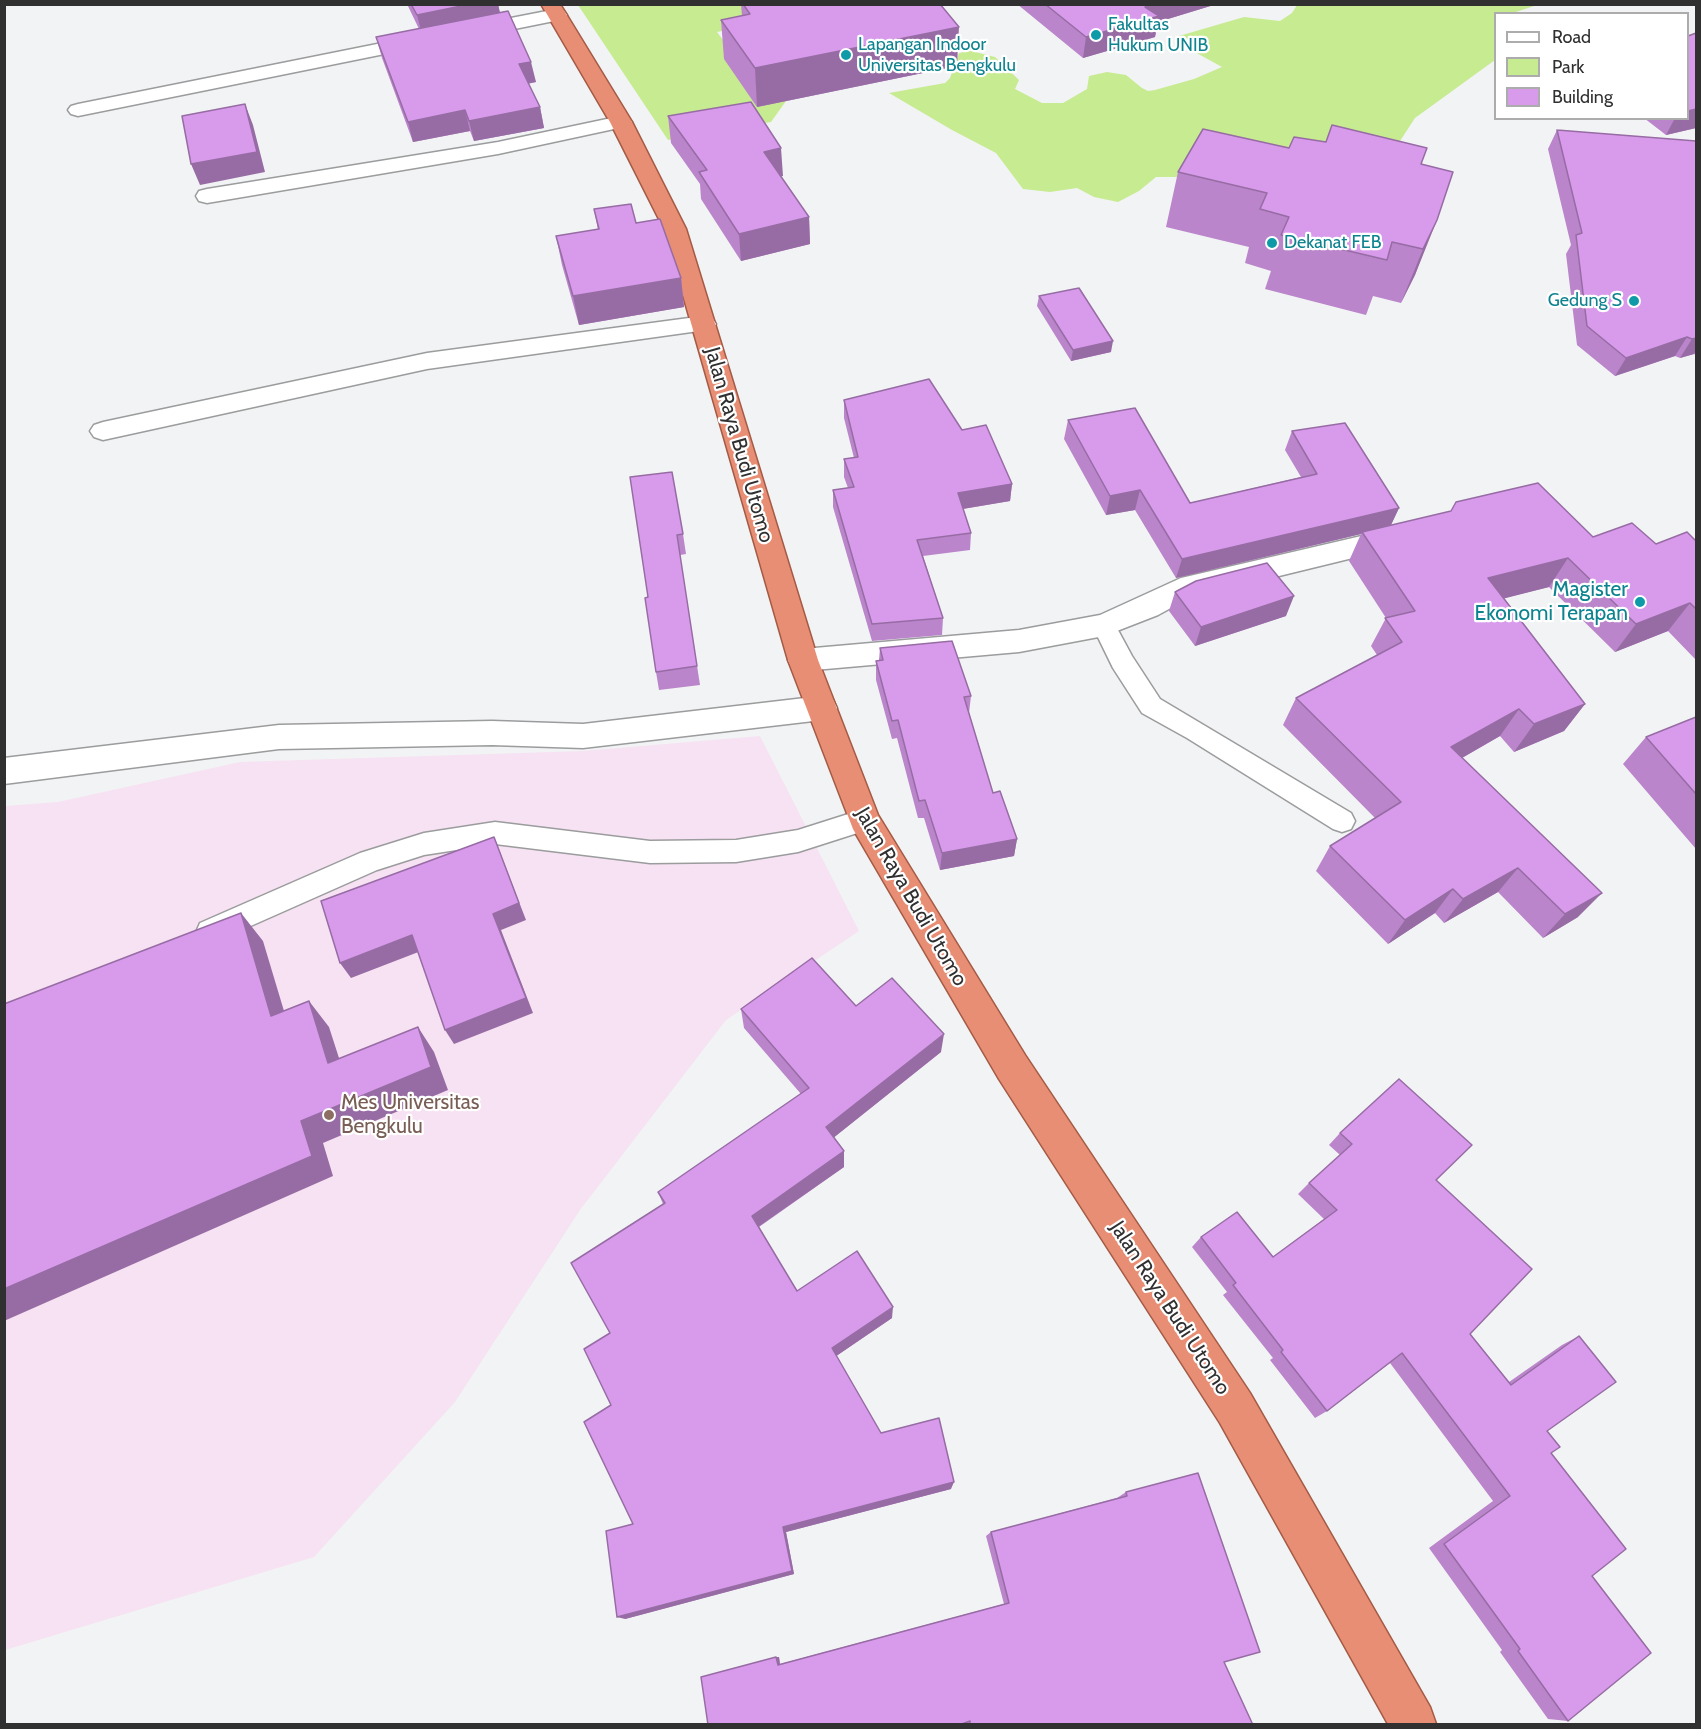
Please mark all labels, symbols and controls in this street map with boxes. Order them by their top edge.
legend [1494,12,1689,120]
place label: Fakultas Hukum UNIB [1108,14,1208,57]
text: Road [1552,26,1591,48]
marker: Fakultas Hukum UNIB [1089,28,1103,42]
place label: Lapangan Indoor Universitas Bengkulu [858,34,1016,76]
marker: Lapangan Indoor Universitas Bengkulu [839,48,853,62]
text: Park [1552,56,1584,78]
text: Building [1552,86,1613,108]
place label: Dekanat FEB [1284,232,1382,254]
marker: Dekanat FEB [1265,236,1279,250]
place label: Gedung S [1548,290,1622,312]
marker: Gedung S [1627,294,1641,308]
street label: Jalan Raya Budi Utomo [699,344,779,546]
place label: Magister Ekonomi Terapan [1475,577,1628,627]
marker: Magister Ekonomi Terapan [1633,595,1647,609]
street label: Jalan Raya Budi Utomo [850,803,972,991]
place label: Mes Universitas Bengkulu [341,1090,480,1140]
marker: Mes Universitas Bengkulu [322,1108,336,1122]
street label: Jalan Raya Budi Utomo [1104,1216,1236,1400]

